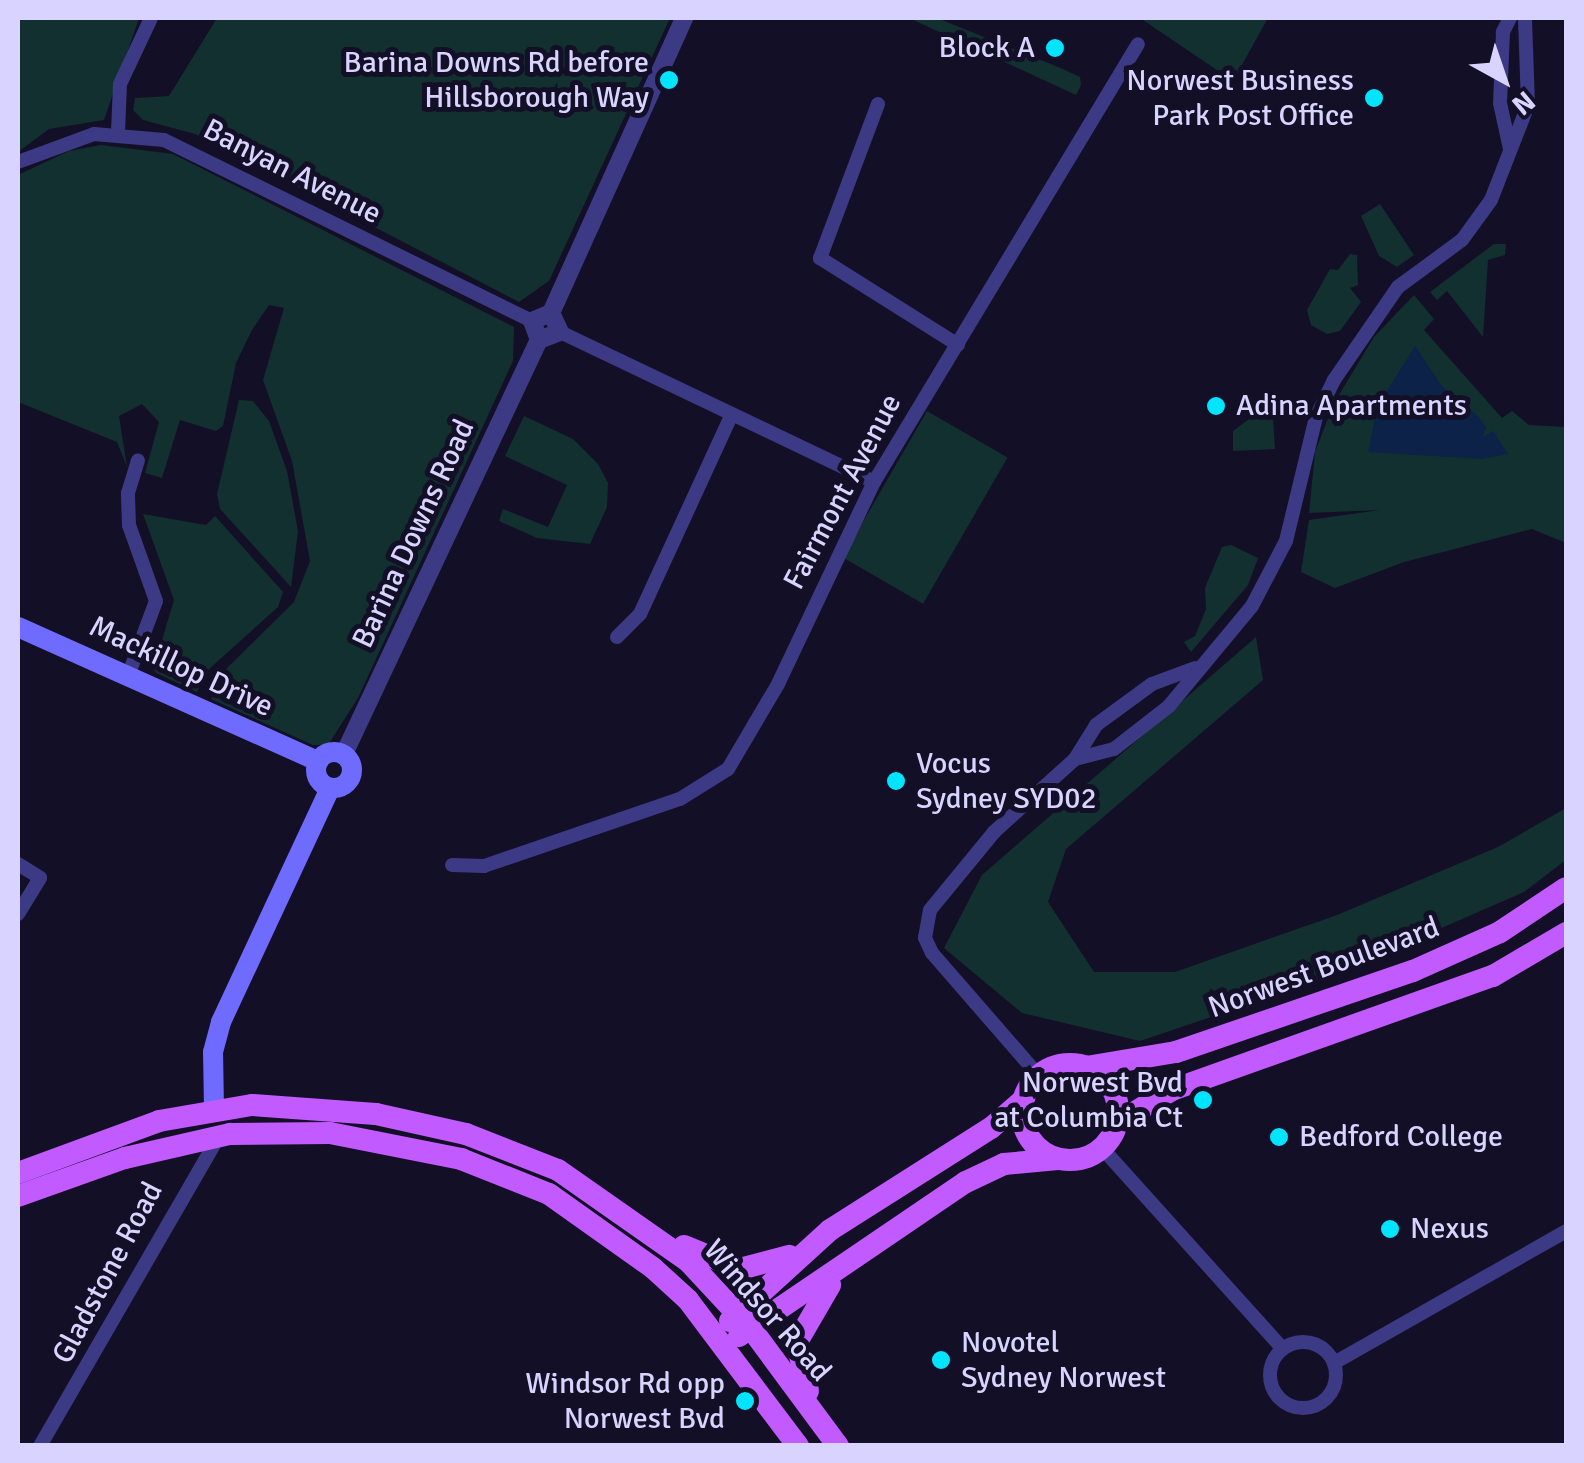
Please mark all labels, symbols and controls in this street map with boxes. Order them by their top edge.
place label: Block A [939,30,1035,66]
north arrow [1454,30,1554,130]
marker: Block A [1044,37,1066,59]
place label: Barina Downs Rd before Hillsborough Way [343,45,649,116]
place label: Norwest Business Park Post Office [1126,63,1354,134]
marker: Barina Downs Rd before Hillsborough Way [658,69,680,91]
text: N [1505,84,1542,122]
marker: Norwest Business Park Post Office [1363,87,1385,109]
street label: Banyan Avenue [197,112,387,232]
street label: Fairmont Avenue [776,388,910,596]
place label: Adina Apartments [1236,388,1467,424]
marker: Adina Apartments [1205,395,1227,417]
street label: Barina Downs Road [345,414,483,654]
street label: Mackillop Drive [83,609,279,725]
place label: Vocus Sydney SYD02 [916,746,1097,816]
marker: Vocus Sydney SYD02 [885,770,907,792]
street label: Norwest Boulevard [1204,910,1444,1026]
place label: Norwest Bvd at Columbia Ct [994,1065,1183,1136]
marker: Norwest Bvd at Columbia Ct [1192,1089,1214,1111]
place label: Bedford College [1299,1119,1503,1155]
marker: Bedford College [1268,1126,1290,1148]
street label: Gladstone Road [45,1176,171,1370]
place label: Nexus [1410,1211,1489,1247]
marker: Nexus [1379,1218,1401,1240]
street label: Windsor Road [696,1233,838,1389]
place label: Novotel Sydney Norwest [961,1325,1166,1396]
marker: Novotel Sydney Norwest [930,1349,952,1371]
place label: Windsor Rd opp Norwest Bvd [525,1366,725,1436]
marker: Windsor Rd opp Norwest Bvd [734,1390,756,1412]

